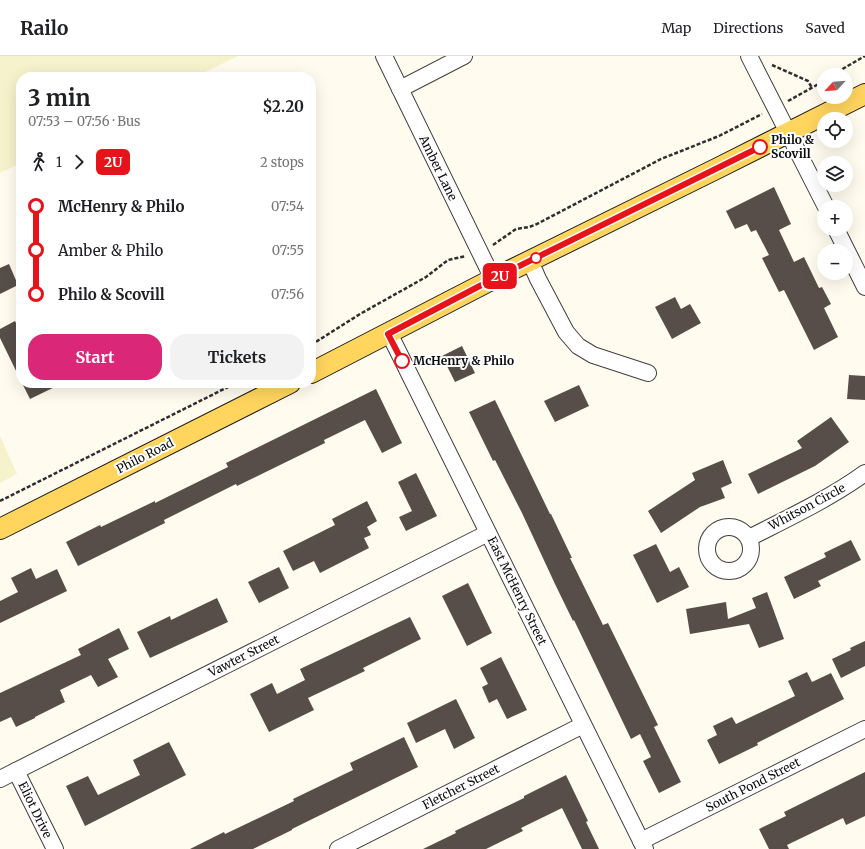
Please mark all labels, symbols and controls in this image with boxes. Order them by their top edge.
text: Railo [20,16,68,40]
text: Map [661,19,691,37]
text: Directions [713,19,783,37]
text: Saved [805,19,845,37]
north arrow [817,68,853,104]
map controls [817,68,853,280]
text: 3 min [28,84,90,112]
text: $2.20 [263,97,304,116]
button: locate [817,112,853,148]
text: 07:53 – 07:56 · Bus [28,113,140,130]
street label: Amber Lane [416,132,461,203]
place label: Philo & Scovill [771,132,814,161]
marker: Philo & Scovill [752,139,768,155]
icon: walk [28,151,50,173]
icon: forward [68,151,90,173]
text: 2U [104,153,122,171]
text: 1 [56,154,62,171]
text: 2 stops [260,154,304,171]
button: layers [817,156,853,192]
text: McHenry & Philo [58,197,184,216]
text: 07:54 [271,198,304,215]
button: + [817,200,853,236]
text: Amber & Philo [58,241,163,260]
text: 07:55 [272,242,304,259]
button: − [817,244,853,280]
unlabelled marker [530,252,542,264]
line badge: 2U [482,263,518,289]
text: 2U [491,267,509,285]
text: Philo & Scovill [58,285,165,304]
text: 07:56 [271,286,304,303]
button: Start [28,334,162,380]
button: Tickets [170,334,304,380]
marker: McHenry & Philo [394,353,410,369]
place label: McHenry & Philo [413,353,514,368]
street label: Philo Road [114,435,176,476]
street label: Whitson Circle [765,480,848,534]
street label: East McHenry Street [485,534,550,648]
street label: Vawter Street [205,631,282,680]
street label: South Pond Street [703,754,803,815]
street label: Fletcher Street [420,761,502,812]
street label: Eliot Drive [15,779,56,840]

